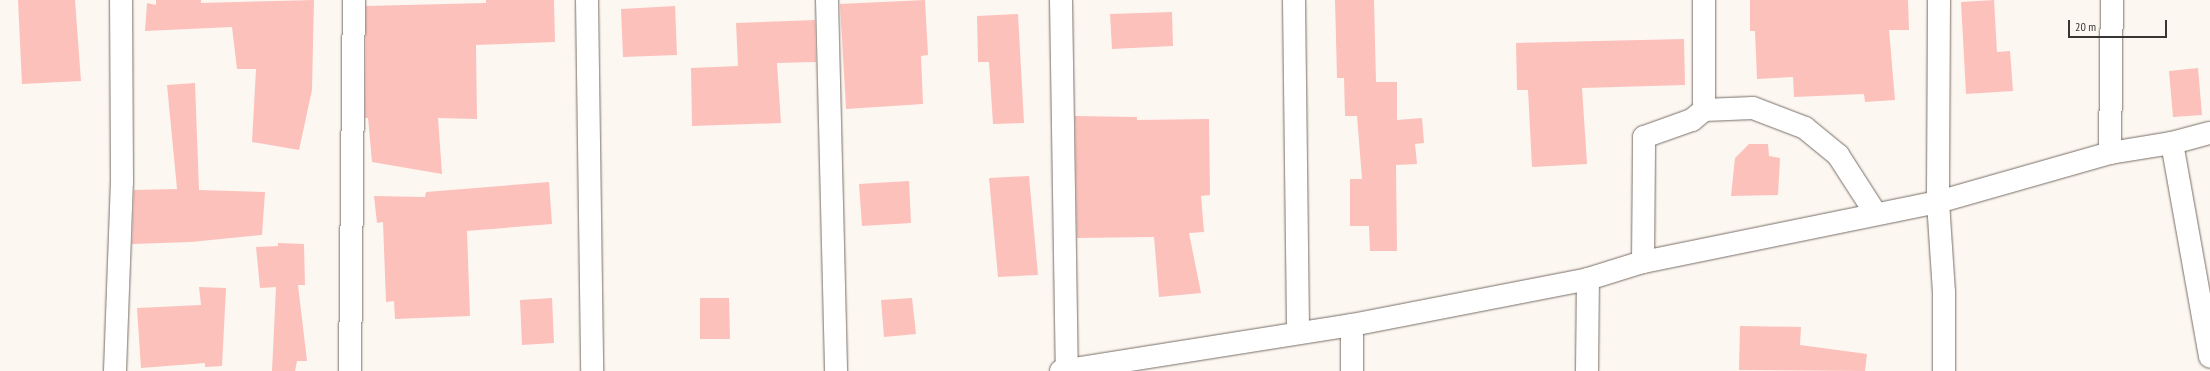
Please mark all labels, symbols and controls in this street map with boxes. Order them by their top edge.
scale bar [2070,12,2169,38]
text: 20 m [2075,19,2096,34]

